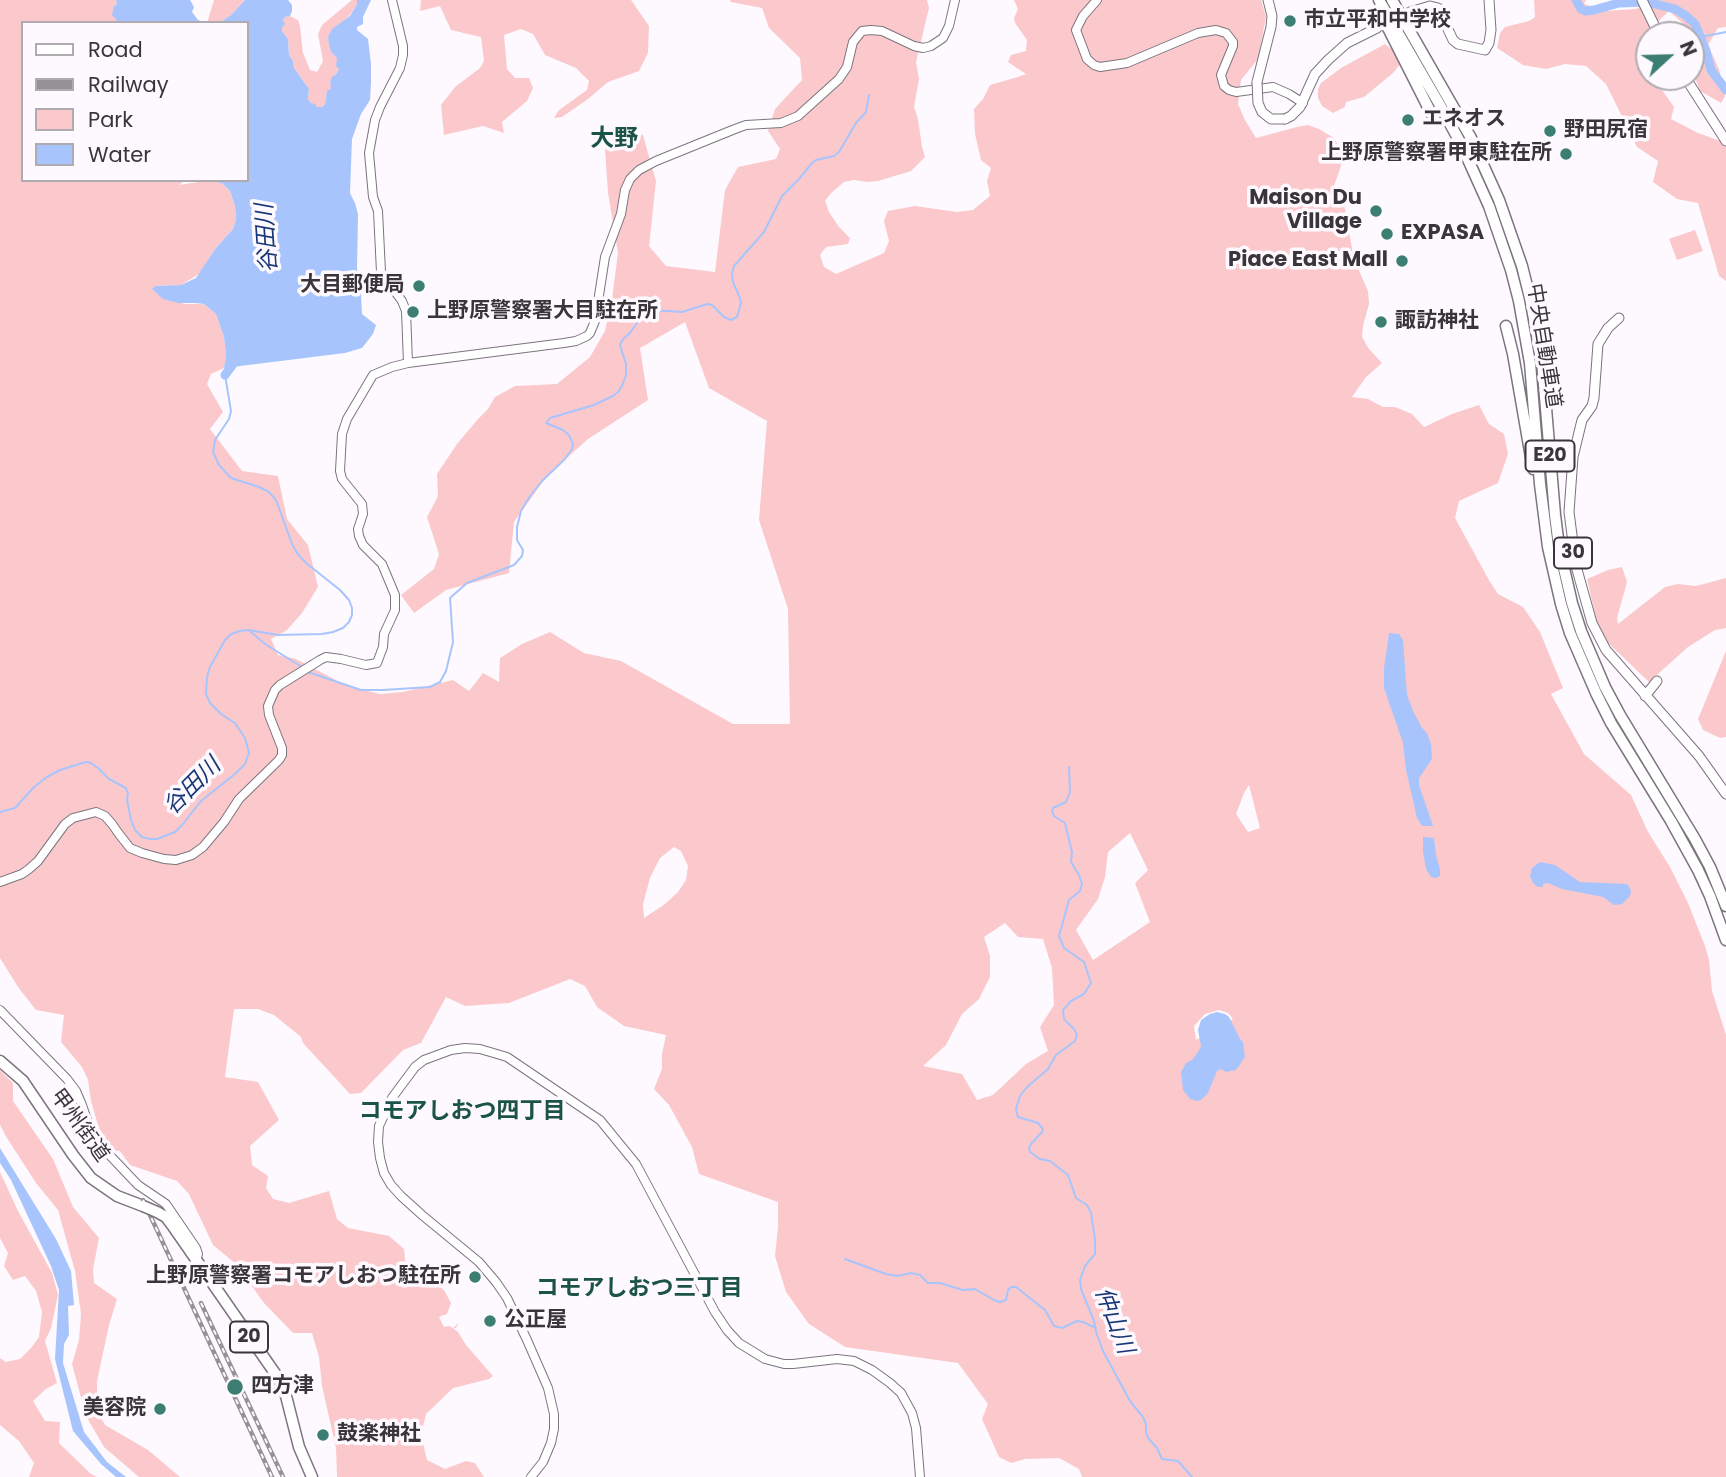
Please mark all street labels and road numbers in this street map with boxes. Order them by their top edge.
street label: 中央自動車道 [1521,282,1565,410]
road number: E20 [1526,440,1574,471]
road number: 30 [1554,538,1592,568]
street label: 甲州街道 [44,1085,114,1167]
road number: 20 [230,1322,268,1352]

